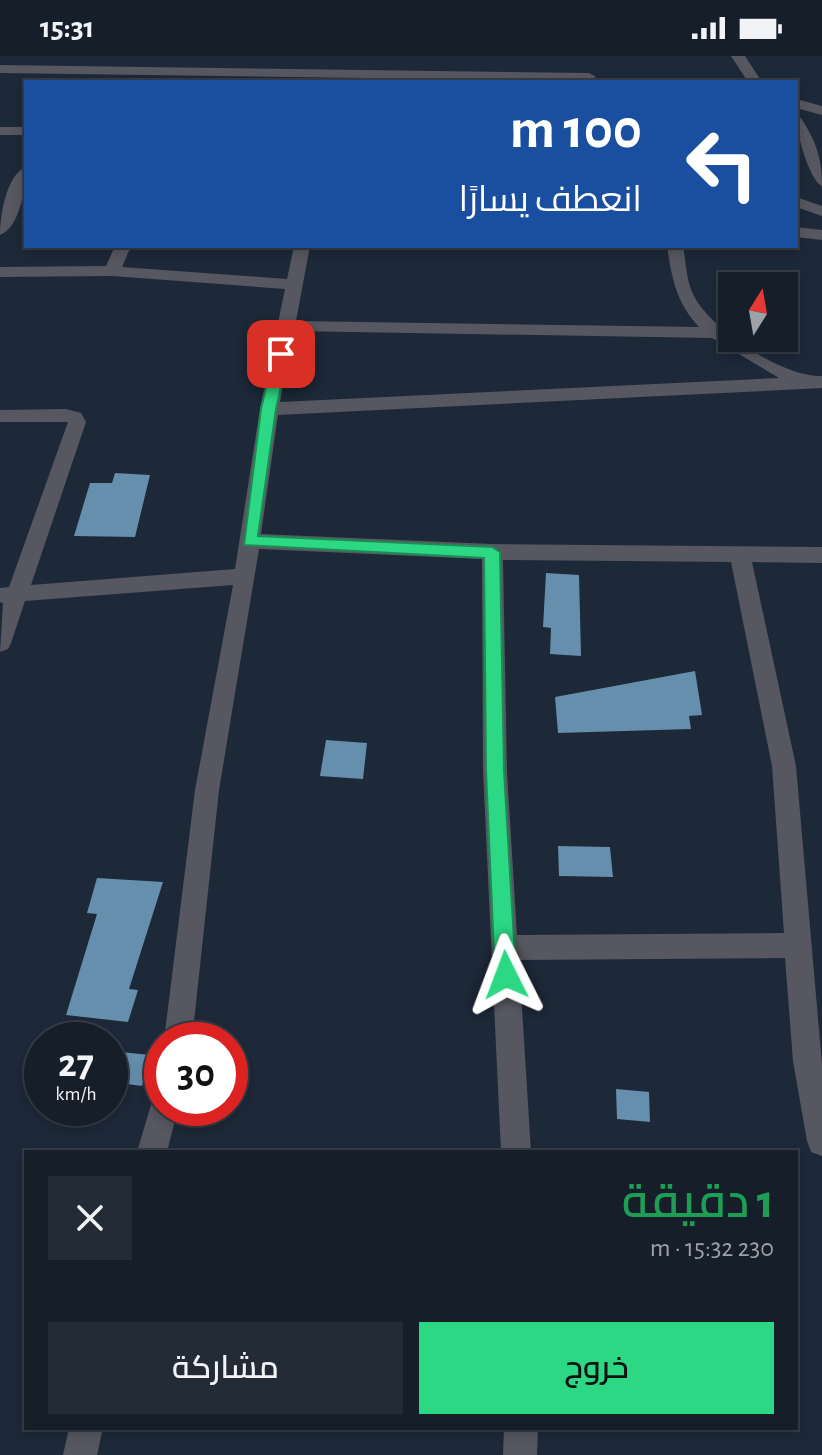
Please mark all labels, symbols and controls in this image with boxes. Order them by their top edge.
text: 15:31 [40,13,94,43]
text: 100 m [510,102,642,158]
icon: left [670,112,774,216]
text: انعطف يسارًا [459,182,642,218]
north arrow [718,272,798,352]
map controls [718,272,798,352]
pin [247,320,315,388]
icon: arrive [259,332,303,376]
position arrow [464,933,548,1017]
speed limit sign: 30 [144,1022,248,1126]
text: 27 [58,1044,94,1084]
text: km/h [55,1084,97,1104]
button: close [48,1176,132,1260]
text: 1 دقيقة [622,1179,774,1227]
text: 230 m · 15:32 [650,1235,774,1261]
button: مشاركة [48,1322,403,1414]
button: خروج [419,1322,774,1414]

